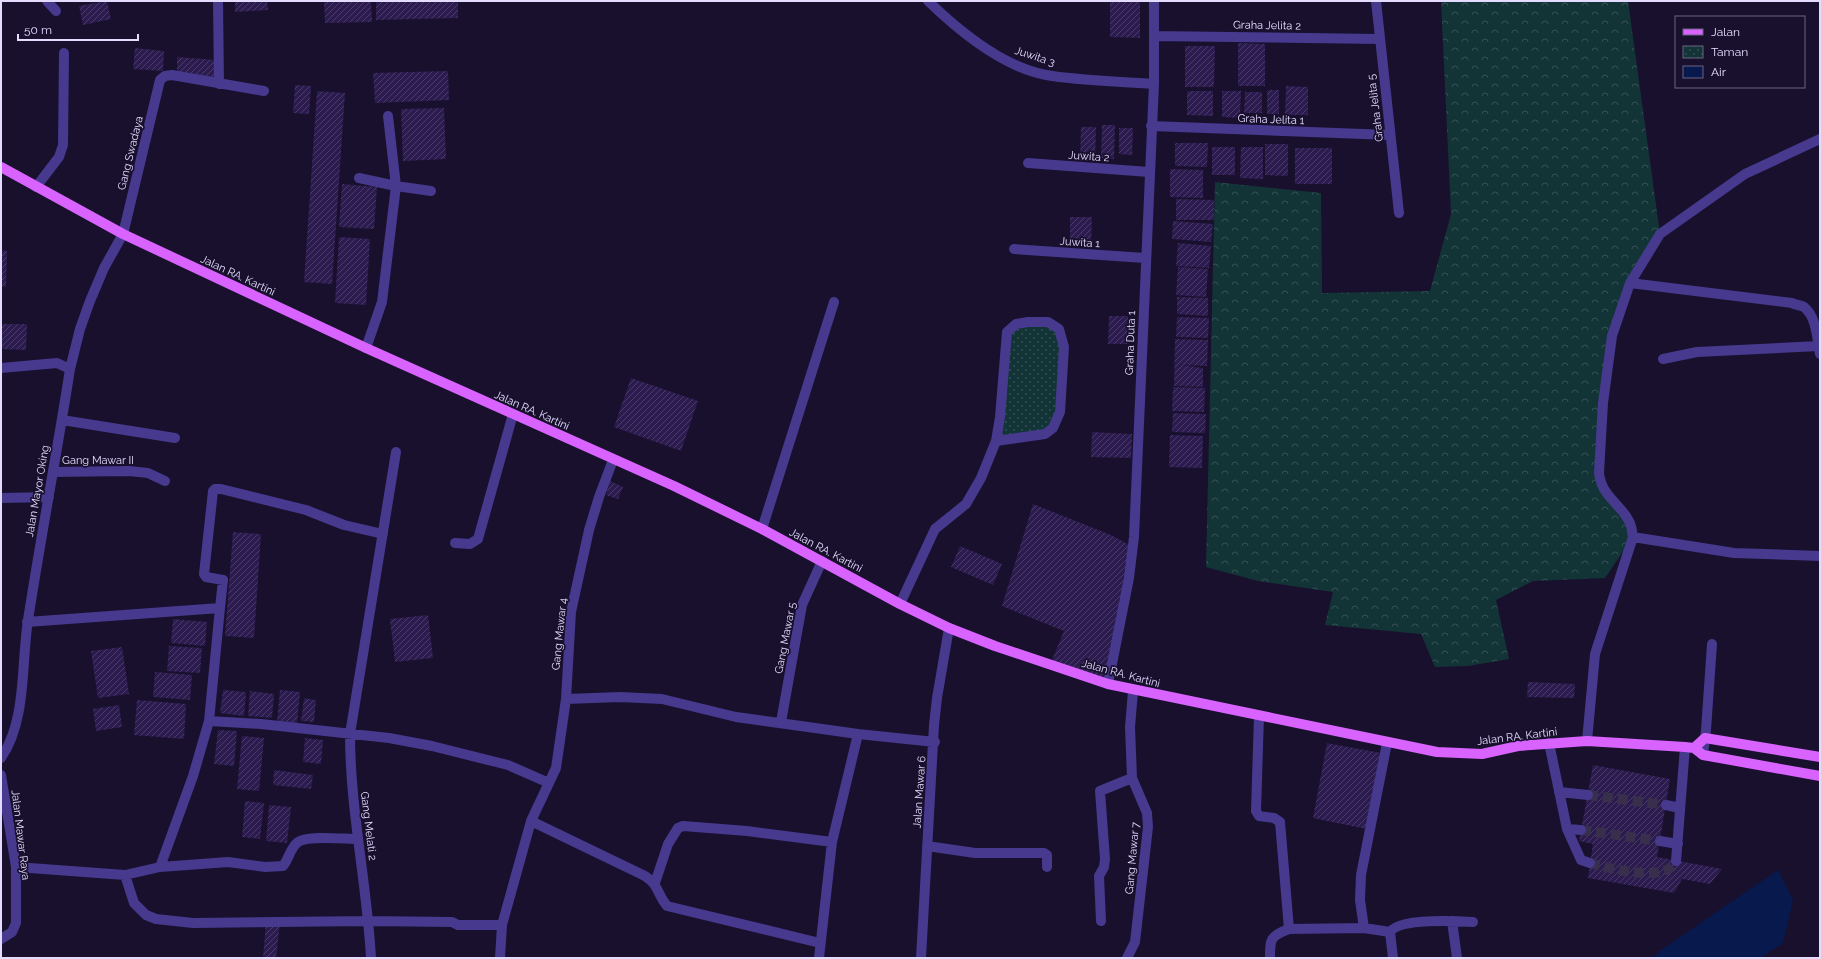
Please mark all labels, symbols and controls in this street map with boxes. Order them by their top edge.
scale bar [18,16,138,42]
legend [1675,16,1805,88]
street label: Graha Jelita 2 [1233,18,1301,33]
text: 50 m [24,23,52,37]
text: Jalan [1711,25,1740,39]
street label: Juwita 3 [1013,44,1057,69]
text: Taman [1711,45,1748,59]
text: Air [1711,65,1727,79]
street label: Graha Jelita 5 [1365,73,1386,143]
street label: Graha Jelita 1 [1237,112,1305,127]
street label: Gang Swadaya [115,115,146,191]
street label: Juwita 2 [1068,149,1110,164]
street label: Juwita 1 [1059,235,1101,250]
street label: Jalan RA. Kartini [198,253,277,298]
street label: Graha Duta 1 [1123,310,1138,375]
street label: Jalan RA. Kartini [492,388,571,433]
street label: Jalan Mayor Oking [23,444,52,538]
street label: Gang Mawar II [62,454,134,467]
street label: Jalan RA. Kartini [787,526,864,575]
street label: Gang Mawar 4 [549,597,570,671]
street label: Gang Mawar 5 [772,601,799,675]
street label: Jalan RA. Kartini [1080,657,1162,690]
street label: Jalan RA. Kartini [1476,725,1558,748]
street label: Jalan Mawar 6 [910,755,929,829]
street label: Jalan Mawar Raya [9,789,32,881]
street label: Gang Melati 2 [358,791,379,862]
street label: Gang Mawar 7 [1123,821,1142,895]

